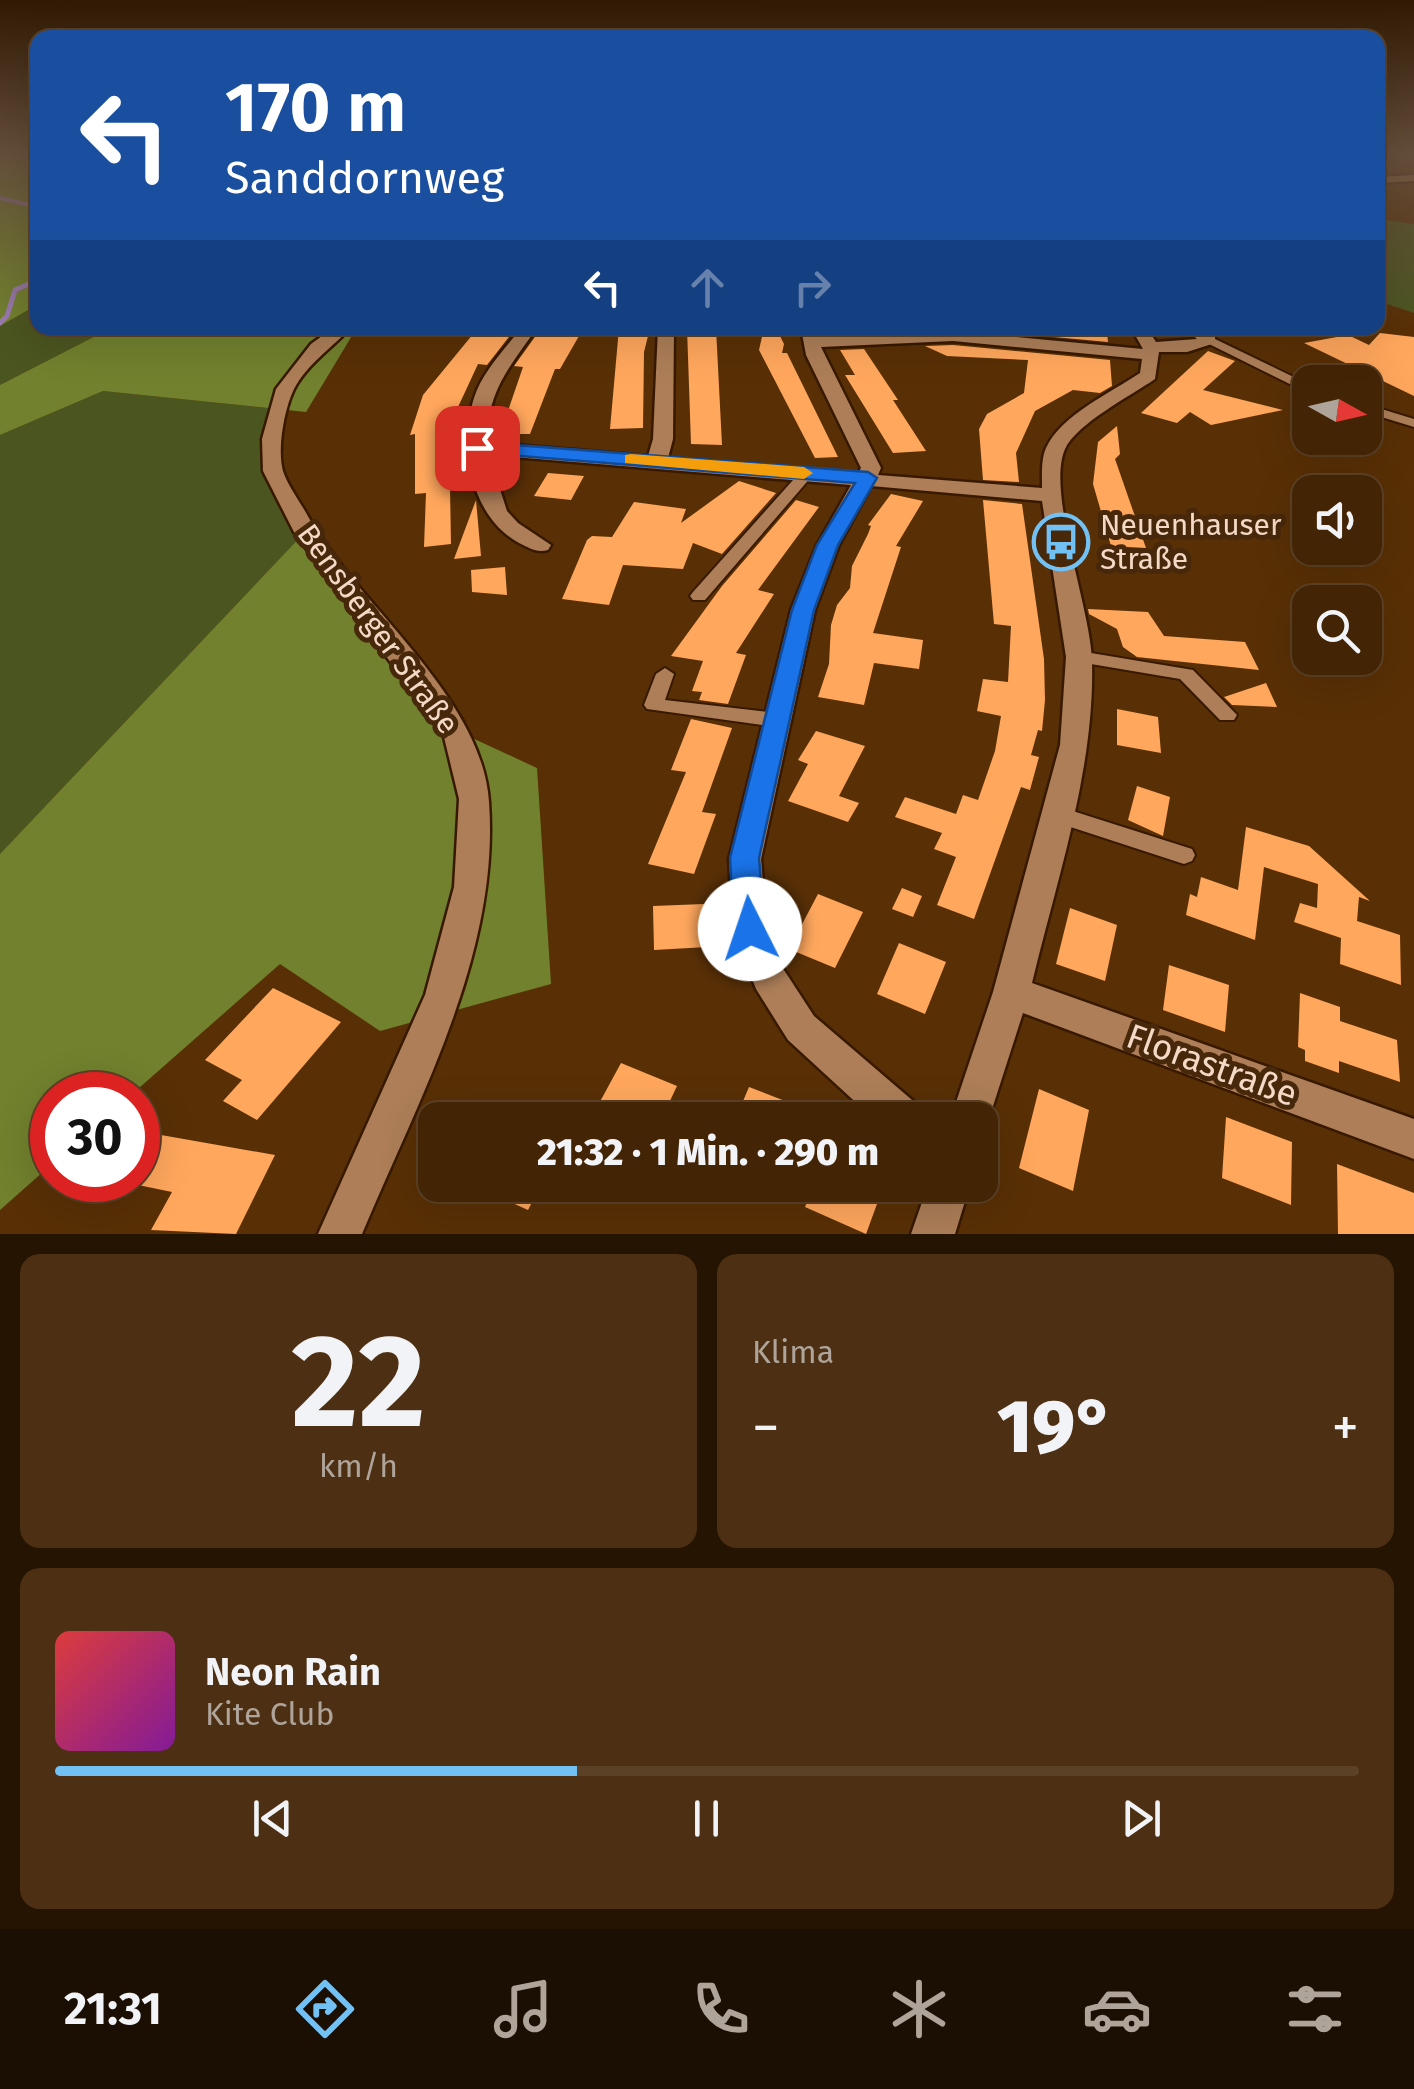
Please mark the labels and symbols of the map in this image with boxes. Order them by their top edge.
north arrow [1292,365,1382,455]
pin [435,406,520,491]
place label: Neuenhauser Straße [1100,507,1282,577]
bus stop icon: Neuenhauser Straße [1031,512,1091,572]
street label: Bensberger Straße [290,517,466,741]
position arrow [698,877,802,981]
street label: Florastraße [1121,1015,1303,1115]
speed limit sign: 30 [30,1072,160,1202]

